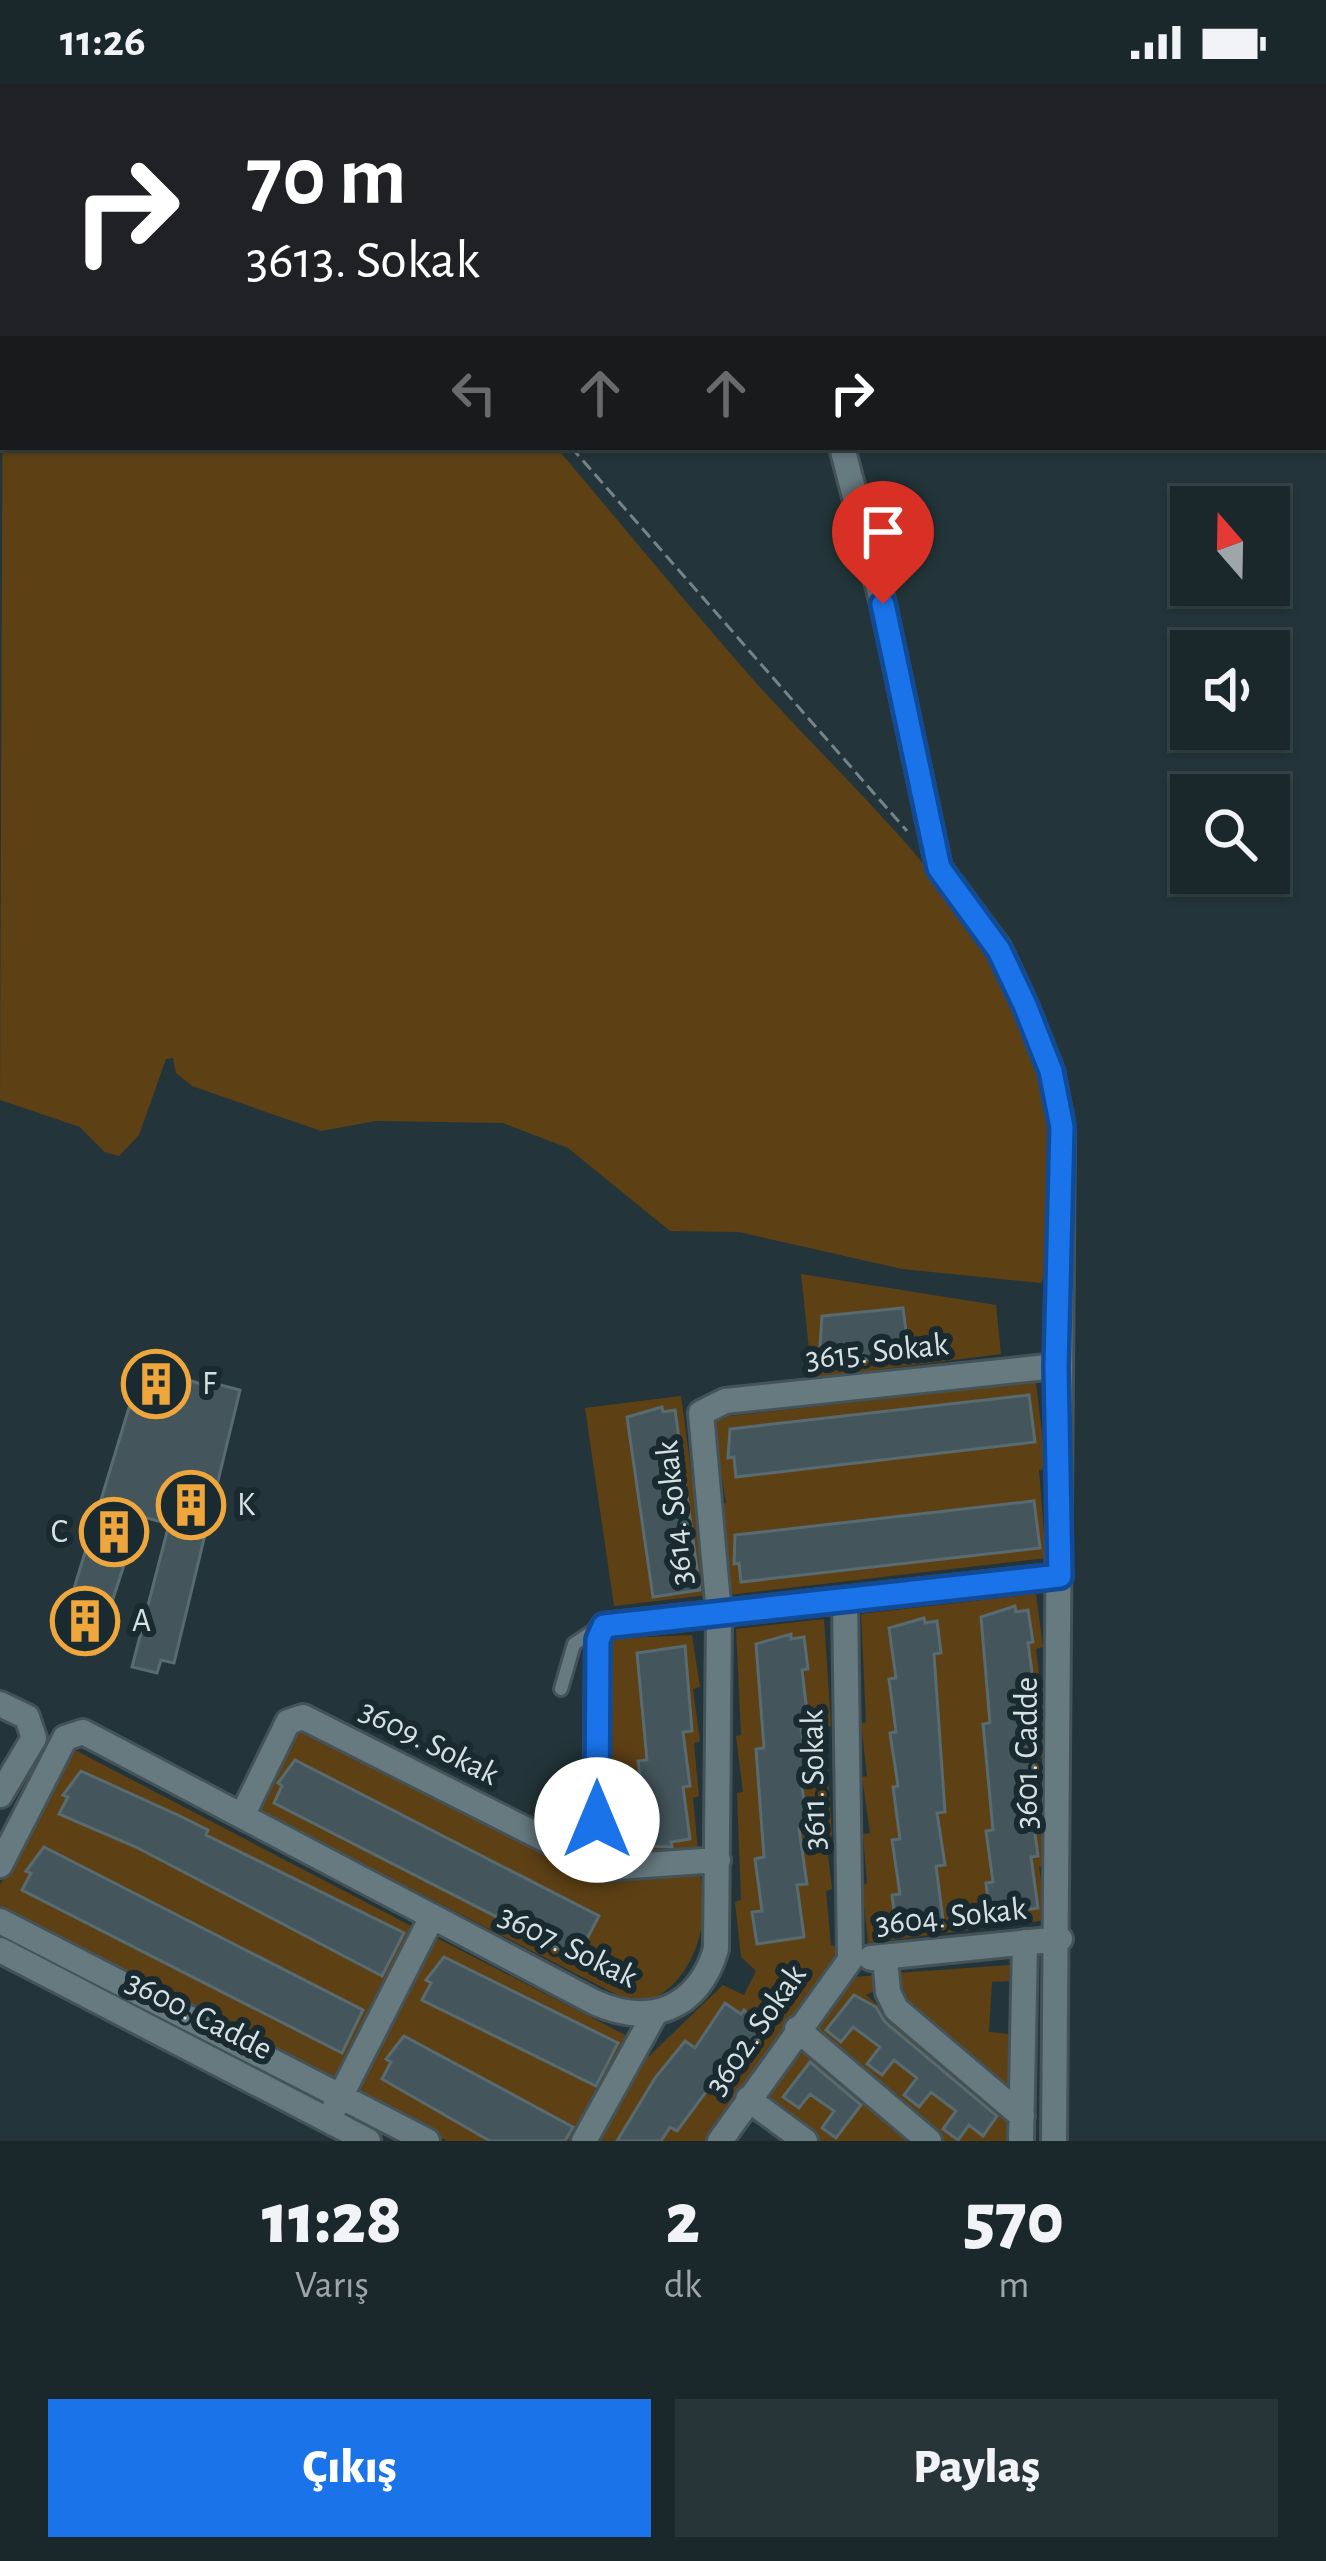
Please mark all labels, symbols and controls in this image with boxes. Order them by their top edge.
text: 11:26 [60,19,146,64]
icon: right [48,132,204,288]
text: 70 m [246,136,407,220]
text: 3613. Sokak [246,234,480,288]
icon: left [441,360,507,426]
icon: ahead [567,360,633,426]
icon: ahead [693,360,759,426]
icon: right [819,360,885,426]
pin [832,481,934,604]
north arrow [1170,486,1290,606]
map controls [1170,486,1290,894]
icon: arrive [850,499,916,565]
button: sound [1170,630,1290,750]
button: search [1170,774,1290,894]
street label: 3615. Sokak [804,1328,950,1376]
building icon: F [121,1349,191,1419]
place label: F [202,1368,217,1401]
street label: 3614. Sokak [651,1439,699,1587]
building icon: K [156,1470,226,1540]
place label: K [237,1489,256,1522]
building icon: C [79,1497,149,1567]
place label: C [51,1516,68,1549]
building icon: A [50,1586,120,1656]
place label: A [132,1605,151,1638]
street label: 3601. Cadde [1011,1677,1044,1829]
street label: 3609. Sokak [354,1694,504,1792]
street label: 3611. Sokak [796,1709,832,1851]
position arrow [534,1757,660,1883]
street label: 3604. Sokak [874,1893,1028,1941]
street label: 3607. Sokak [494,1899,642,1995]
street label: 3602. Sokak [699,1959,813,2101]
street label: 3600. Cadde [121,1965,277,2067]
text: 11:28 [262,2184,402,2256]
text: 2 [666,2184,700,2256]
text: 570 [964,2184,1064,2256]
text: Varış [295,2266,369,2305]
text: dk [664,2266,702,2305]
text: m [998,2266,1029,2305]
button: Çıkış [48,2399,651,2537]
button: Paylaş [675,2399,1278,2537]

